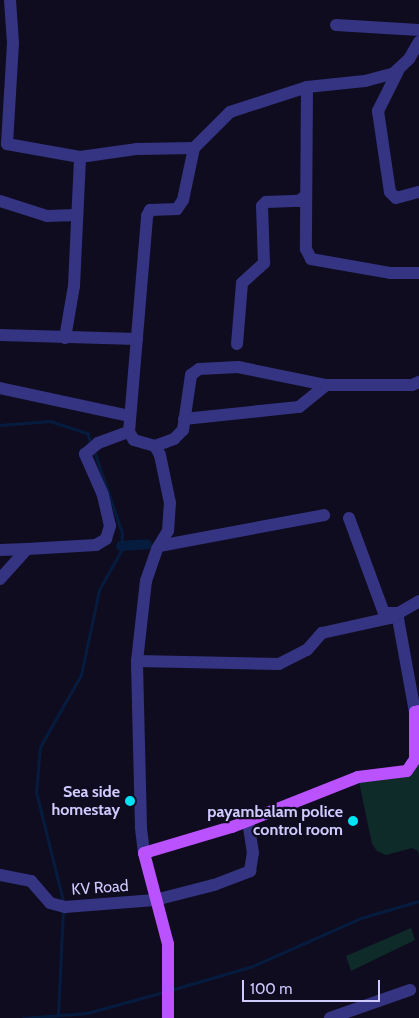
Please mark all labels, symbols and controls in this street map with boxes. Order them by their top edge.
place label: Sea side homestay [51,782,120,820]
marker: Sea side homestay [124,795,136,807]
place label: payambalam police control room [207,802,343,840]
marker: payambalam police control room [347,815,359,827]
street label: KV Road [71,876,129,900]
scale bar [244,970,382,1002]
text: 100 m [250,980,292,998]

